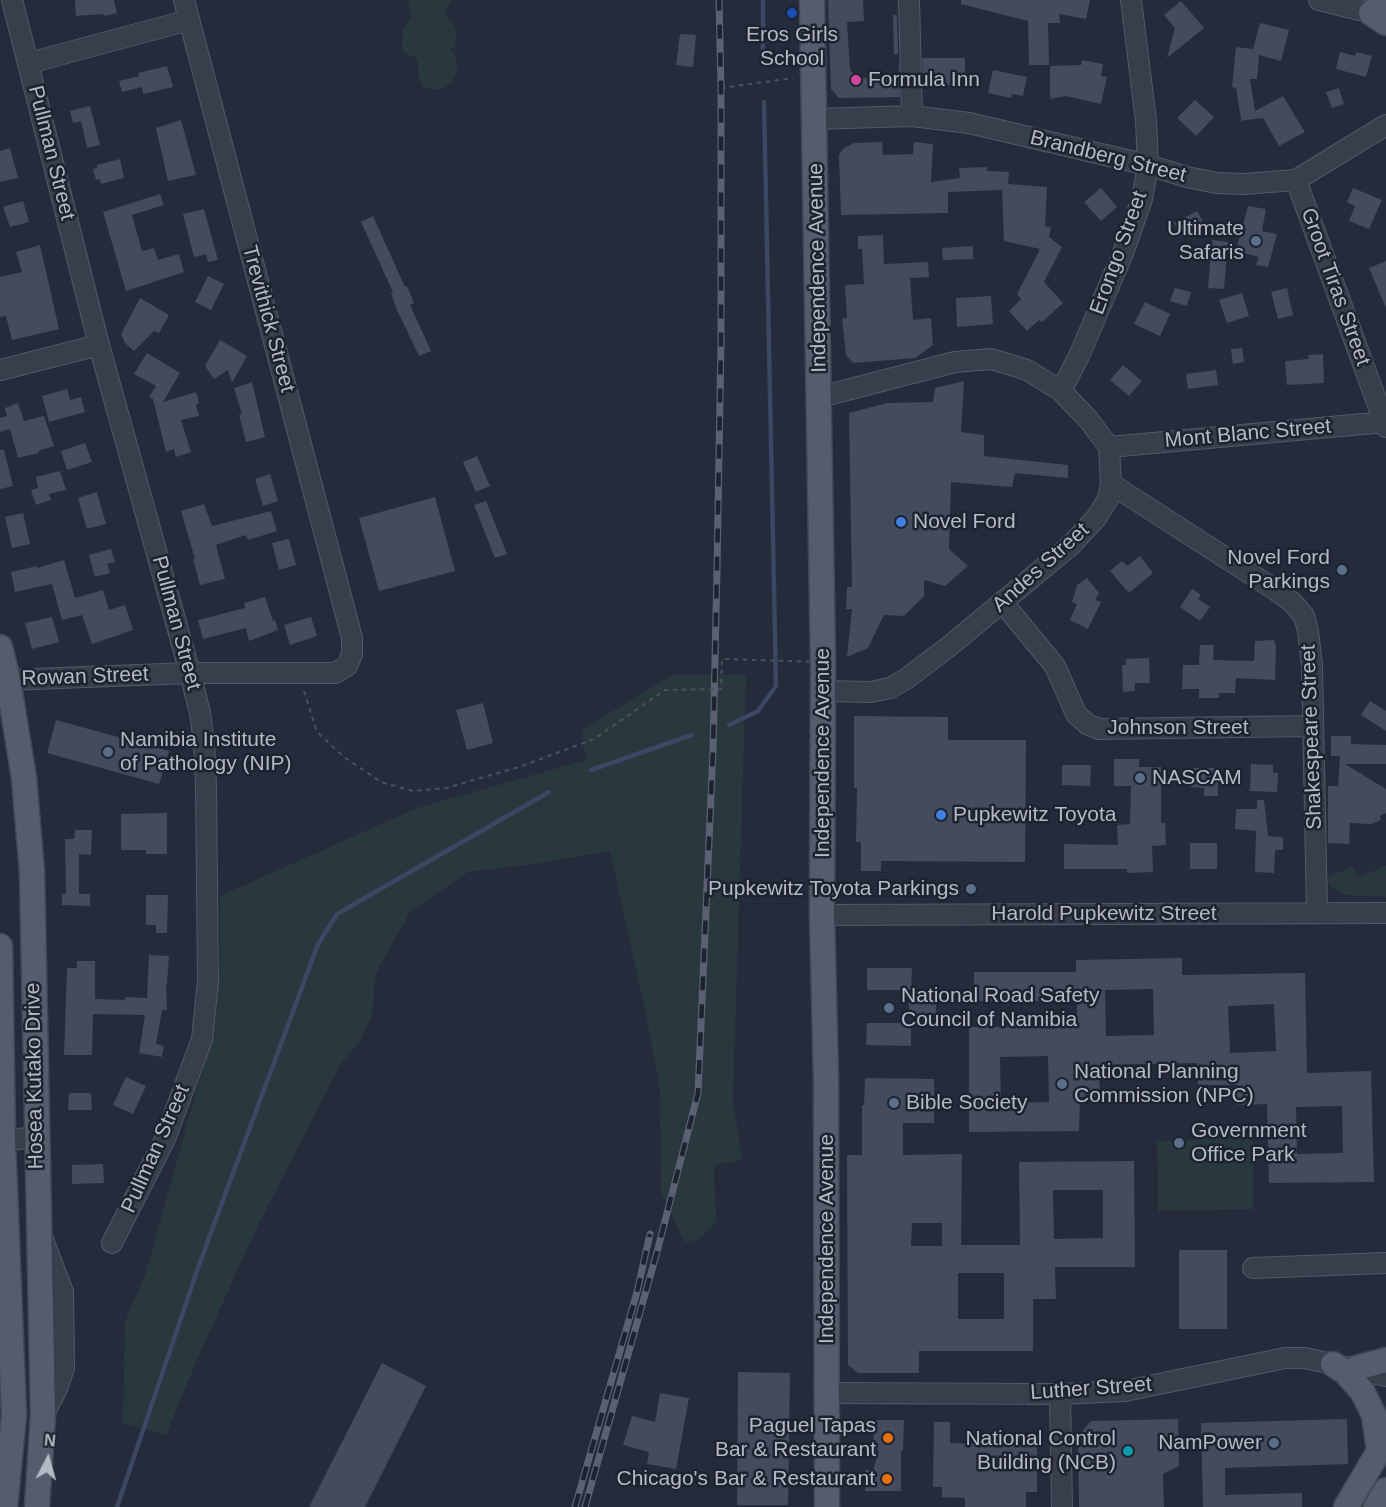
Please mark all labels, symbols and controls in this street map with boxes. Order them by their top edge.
marker: Eros Girls School [785,6,799,20]
place label: Eros Girls School [746,22,838,72]
place label: Formula Inn [868,67,980,93]
marker: Formula Inn [849,73,863,87]
street label: Pullman Street [22,83,80,223]
street label: Brandberg Street [1027,125,1189,189]
street label: Independence Avenue [804,163,832,373]
street label: Erongo Street [1085,188,1153,318]
street label: Groot Tiras Street [1295,205,1375,369]
place label: Ultimate Safaris [1167,216,1244,266]
marker: Ultimate Safaris [1249,234,1263,248]
street label: Trevithick Street [236,243,300,395]
street label: Mont Blanc Street [1164,414,1332,454]
place label: Novel Ford [913,509,1016,535]
marker: Novel Ford [894,515,908,529]
street label: Andes Street [987,518,1095,618]
place label: Novel Ford Parkings [1227,545,1330,595]
street label: Pullman Street [146,553,206,693]
marker: Novel Ford Parkings [1335,563,1349,577]
street label: Shakespeare Street [1296,644,1328,830]
street label: Independence Avenue [810,648,836,858]
street label: Rowan Street [21,662,149,692]
street label: Johnson Street [1107,715,1249,741]
place label: Namibia Institute of Pathology (NIP) [120,727,292,777]
marker: Namibia Institute of Pathology (NIP) [101,745,115,759]
place label: NASCAM [1152,765,1242,791]
marker: NASCAM [1133,771,1147,785]
place label: Pupkewitz Toyota [953,802,1116,828]
marker: Pupkewitz Toyota [934,808,948,822]
place label: Pupkewitz Toyota Parkings [708,876,959,902]
marker: Pupkewitz Toyota Parkings [964,882,978,896]
street label: Harold Pupkewitz Street [991,901,1217,927]
street label: Hosea Kutako Drive [21,982,49,1170]
place label: National Road Safety Council of Namibia [901,983,1099,1033]
marker: National Road Safety Council of Namibia [882,1001,896,1015]
place label: National Planning Commission (NPC) [1074,1059,1254,1109]
marker: National Planning Commission (NPC) [1055,1077,1069,1091]
street label: Pullman Street [116,1081,196,1217]
place label: Bible Society [906,1090,1027,1116]
marker: Bible Society [887,1096,901,1110]
place label: Government Office Park [1191,1118,1307,1168]
street label: Independence Avenue [814,1134,840,1344]
marker: Government Office Park [1172,1136,1186,1150]
street label: Luther Street [1030,1372,1152,1406]
place label: Paguel Tapas Bar & Restaurant [715,1413,876,1463]
place label: National Control Building (NCB) [965,1426,1116,1476]
north arrow [18,1429,78,1489]
place label: NamPower [1158,1430,1262,1456]
marker: Paguel Tapas Bar & Restaurant [881,1431,895,1445]
text: N [43,1432,57,1450]
marker: NamPower [1267,1436,1281,1450]
marker: National Control Building (NCB) [1121,1444,1135,1458]
place label: Chicago's Bar & Restaurant [617,1466,875,1492]
marker: Chicago's Bar & Restaurant [880,1472,894,1486]

